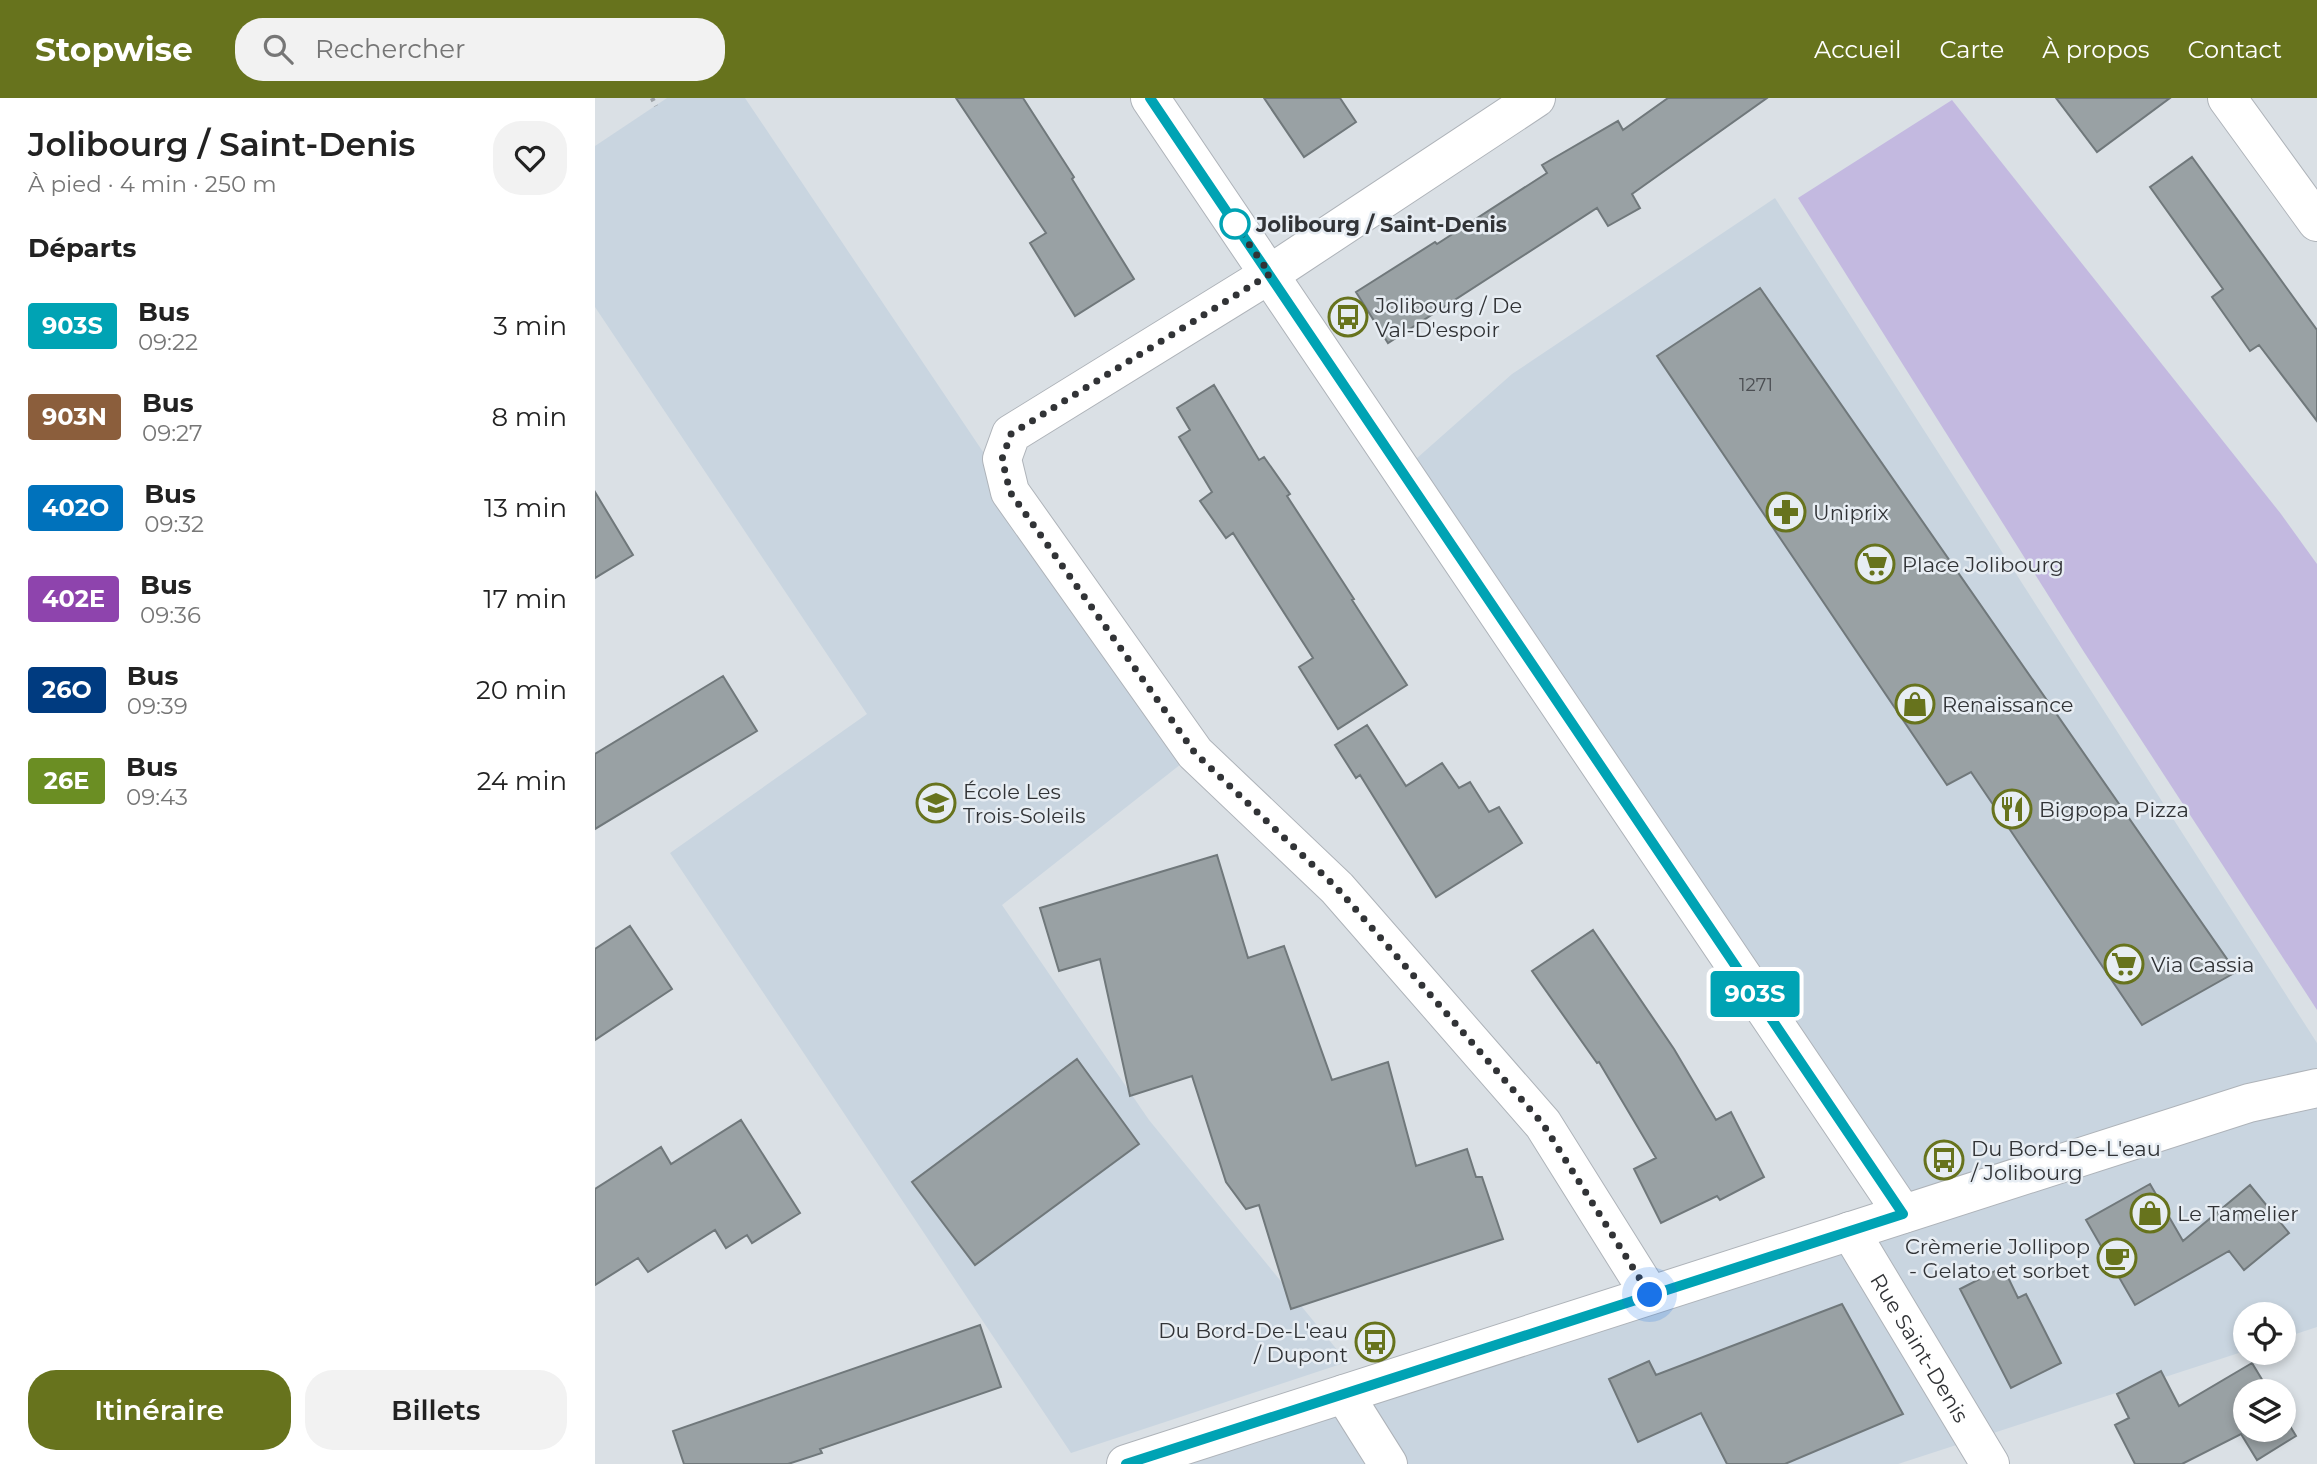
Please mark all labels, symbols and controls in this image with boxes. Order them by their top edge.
search box [235,18,725,81]
text: Stopwise [35,29,193,69]
icon: search [259,30,297,68]
text: Rechercher [315,33,465,65]
text: Accueil [1814,35,1901,64]
text: Carte [1939,35,2004,64]
text: À propos [2042,35,2149,64]
text: Contact [2187,35,2282,64]
button: heart [493,121,567,195]
text: Jolibourg / Saint-Denis [28,124,415,164]
text: À pied · 4 min · 250 m [28,170,277,198]
marker: Jolibourg / Saint-Denis [1220,209,1250,239]
place label: Jolibourg / Saint-Denis [1255,212,1507,237]
text: Départs [28,232,136,264]
place label: Jolibourg / De Val-D'espoir [1374,293,1522,342]
text: Bus [138,296,189,328]
bus stop icon: Jolibourg / De Val-D'espoir [1327,296,1369,338]
text: 3 min [493,310,567,342]
text: 903S [42,311,103,340]
text: 09:22 [138,328,198,356]
house number: 1271 [1739,374,1773,396]
text: Bus [142,387,194,419]
text: 8 min [491,401,567,433]
text: 903N [42,402,107,431]
text: 09:27 [142,419,203,447]
text: Bus [144,478,196,510]
pharmacy icon: Uniprix [1765,491,1807,533]
text: 13 min [484,492,567,524]
text: 402O [42,493,109,522]
place label: Uniprix [1813,500,1889,525]
text: 09:32 [144,510,204,538]
supermarket icon: Place Jolibourg [1854,543,1896,585]
place label: Place Jolibourg [1902,552,2064,577]
text: Bus [140,569,192,601]
text: 17 min [483,583,567,615]
text: 402E [42,584,105,613]
text: 09:36 [140,601,201,629]
text: Bus [127,660,178,692]
text: 20 min [476,674,567,706]
text: 26O [42,675,92,704]
shop icon: Renaissance [1894,683,1936,725]
text: 09:39 [127,692,188,720]
place label: Renaissance [1942,692,2074,717]
text: Bus [126,751,178,783]
text: 24 min [477,765,567,797]
text: 26E [44,766,89,795]
place label: École Les Trois-Soleils [963,779,1086,828]
school or university icon: École Les Trois-Soleils [915,782,957,824]
text: 09:43 [126,783,188,811]
restaurant icon: Bigpopa Pizza [1991,788,2033,830]
place label: Bigpopa Pizza [2039,797,2189,822]
supermarket icon: Via Cassia [2103,943,2145,985]
place label: Via Cassia [2151,952,2254,977]
line badge: 903S [1706,971,1804,1017]
text: 903S [1725,979,1785,1008]
place label: Du Bord-De-L'eau / Jolibourg [1970,1136,2161,1185]
bus stop icon: Du Bord-De-L'eau / Jolibourg [1923,1139,1965,1181]
shop icon: Le Tamelier [2129,1192,2171,1234]
place label: Le Tamelier [2177,1201,2299,1226]
place label: Crèmerie Jollipop - Gelato et sorbet [1905,1234,2090,1283]
cafe icon: Crèmerie Jollipop - Gelato et sorbet [2096,1237,2138,1279]
street label: Rue Saint-Denis [1866,1269,1974,1427]
your location [1632,1277,1667,1312]
map controls [2233,1302,2296,1442]
button: locate [2233,1302,2296,1365]
place label: Du Bord-De-L'eau / Dupont [1158,1318,1348,1367]
bus stop icon: Du Bord-De-L'eau / Dupont [1354,1321,1396,1363]
button: Itinéraire [28,1370,291,1450]
button: Billets [305,1370,567,1450]
button: layers [2233,1379,2296,1442]

